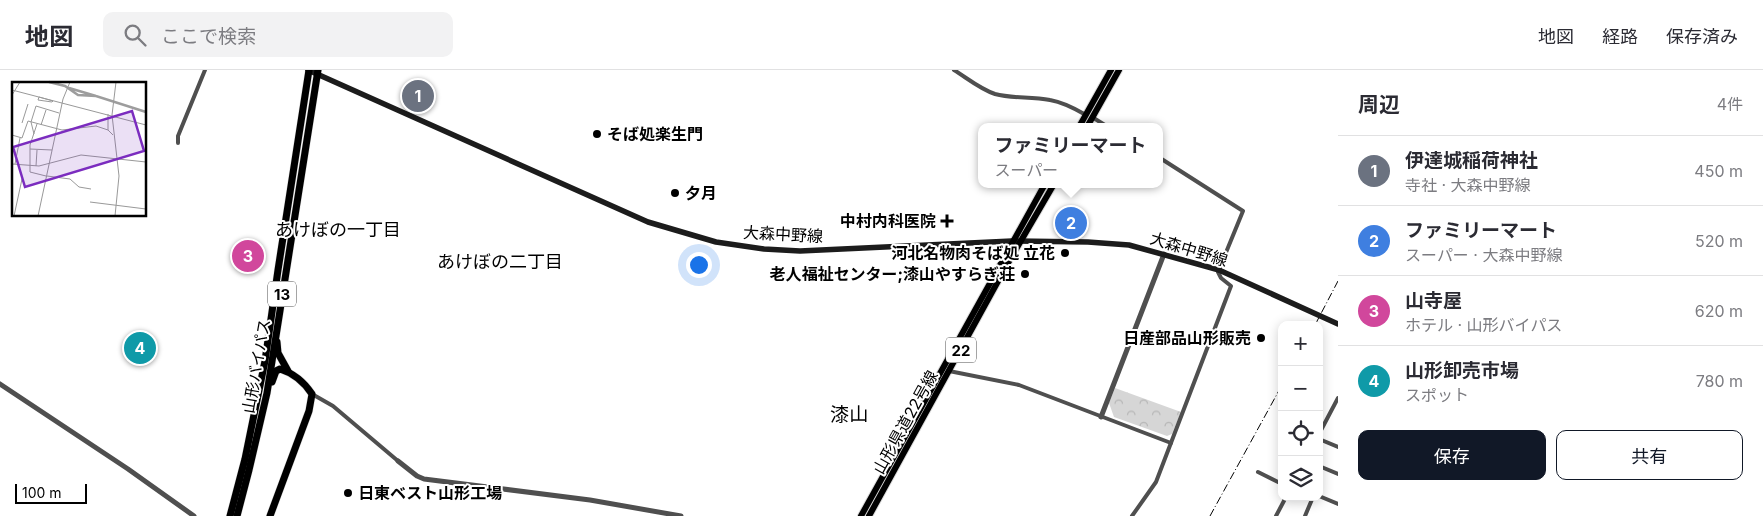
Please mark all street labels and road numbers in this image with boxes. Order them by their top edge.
street label: 大森中野線 [743,222,823,246]
street label: 大森中野線 [1148,228,1230,270]
road number: 13 [268,282,296,306]
street label: 山形バイパス [238,317,274,415]
road number: 22 [946,338,976,362]
street label: 山形県道22号線 [868,367,942,477]

